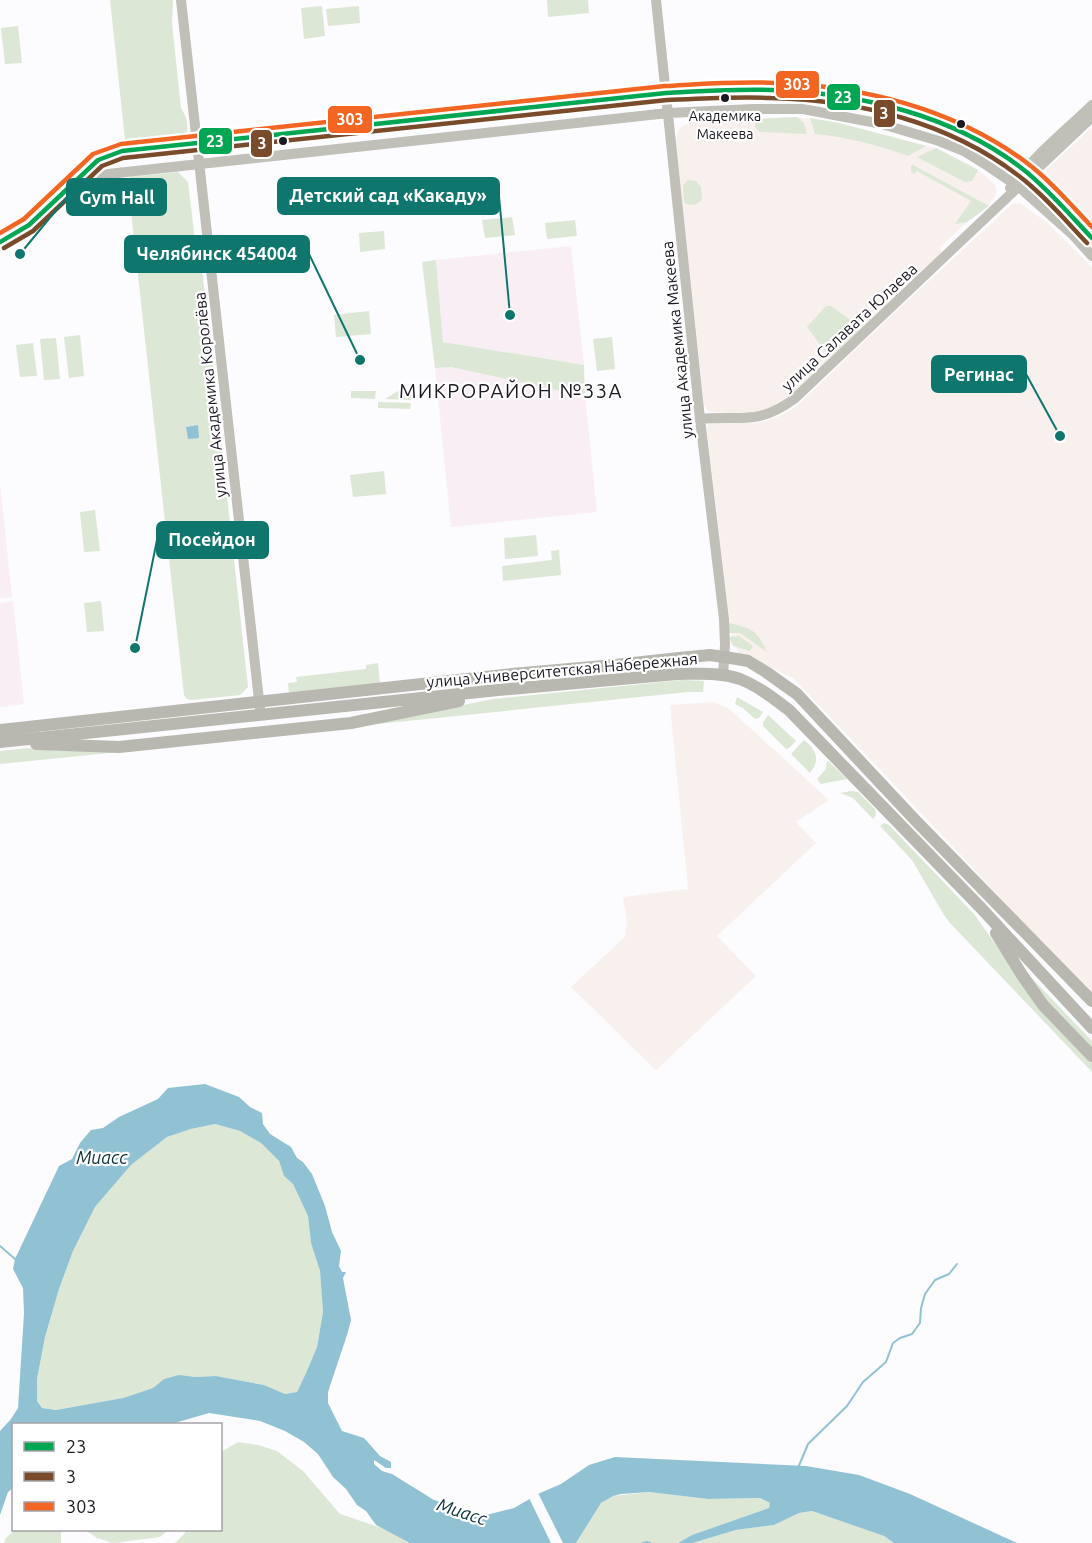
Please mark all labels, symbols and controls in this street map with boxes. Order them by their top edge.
line badge: 303 [775,70,820,99]
text: 303 [783,75,811,93]
line badge: 23 [826,83,861,111]
text: 23 [834,88,852,106]
marker: Академика Макеева [719,92,731,104]
line badge: 3 [873,99,896,128]
text: 3 [879,104,889,122]
line badge: 303 [327,105,373,134]
place label: Академика Макеева [689,108,761,142]
text: 303 [336,110,364,128]
unlabelled marker [955,118,967,130]
line badge: 23 [198,127,233,155]
line badge: 3 [250,129,273,158]
text: 23 [206,132,224,150]
text: 3 [257,134,267,152]
unlabelled marker [277,135,289,147]
callout: Детский сад «Какаду» [278,178,499,214]
callout: Gym Hall [67,179,166,215]
text: Детский сад «Какаду» [289,185,487,205]
text: Gym Hall [79,187,155,207]
callout: Челябинск 454004 [125,236,309,272]
street label: улица Академика Макеева [658,240,696,440]
text: Челябинск 454004 [137,243,297,263]
street label: улица Салавата Юлаева [778,259,920,395]
street label: улица Академика Королёва [190,291,230,499]
callout: Регинас [932,356,1026,392]
text: Регинас [944,364,1014,384]
district label: МИКРОРАЙОН №33А [399,379,623,402]
callout: Посейдон [157,522,268,558]
text: Посейдон [168,529,256,549]
street label: улица Университетская Набережная [426,649,698,691]
water label: Миасс [76,1147,128,1167]
legend [12,1423,222,1531]
text: 23 [66,1436,86,1456]
text: 3 [66,1466,76,1486]
water label: Миасс [435,1494,490,1529]
text: 303 [66,1496,96,1516]

